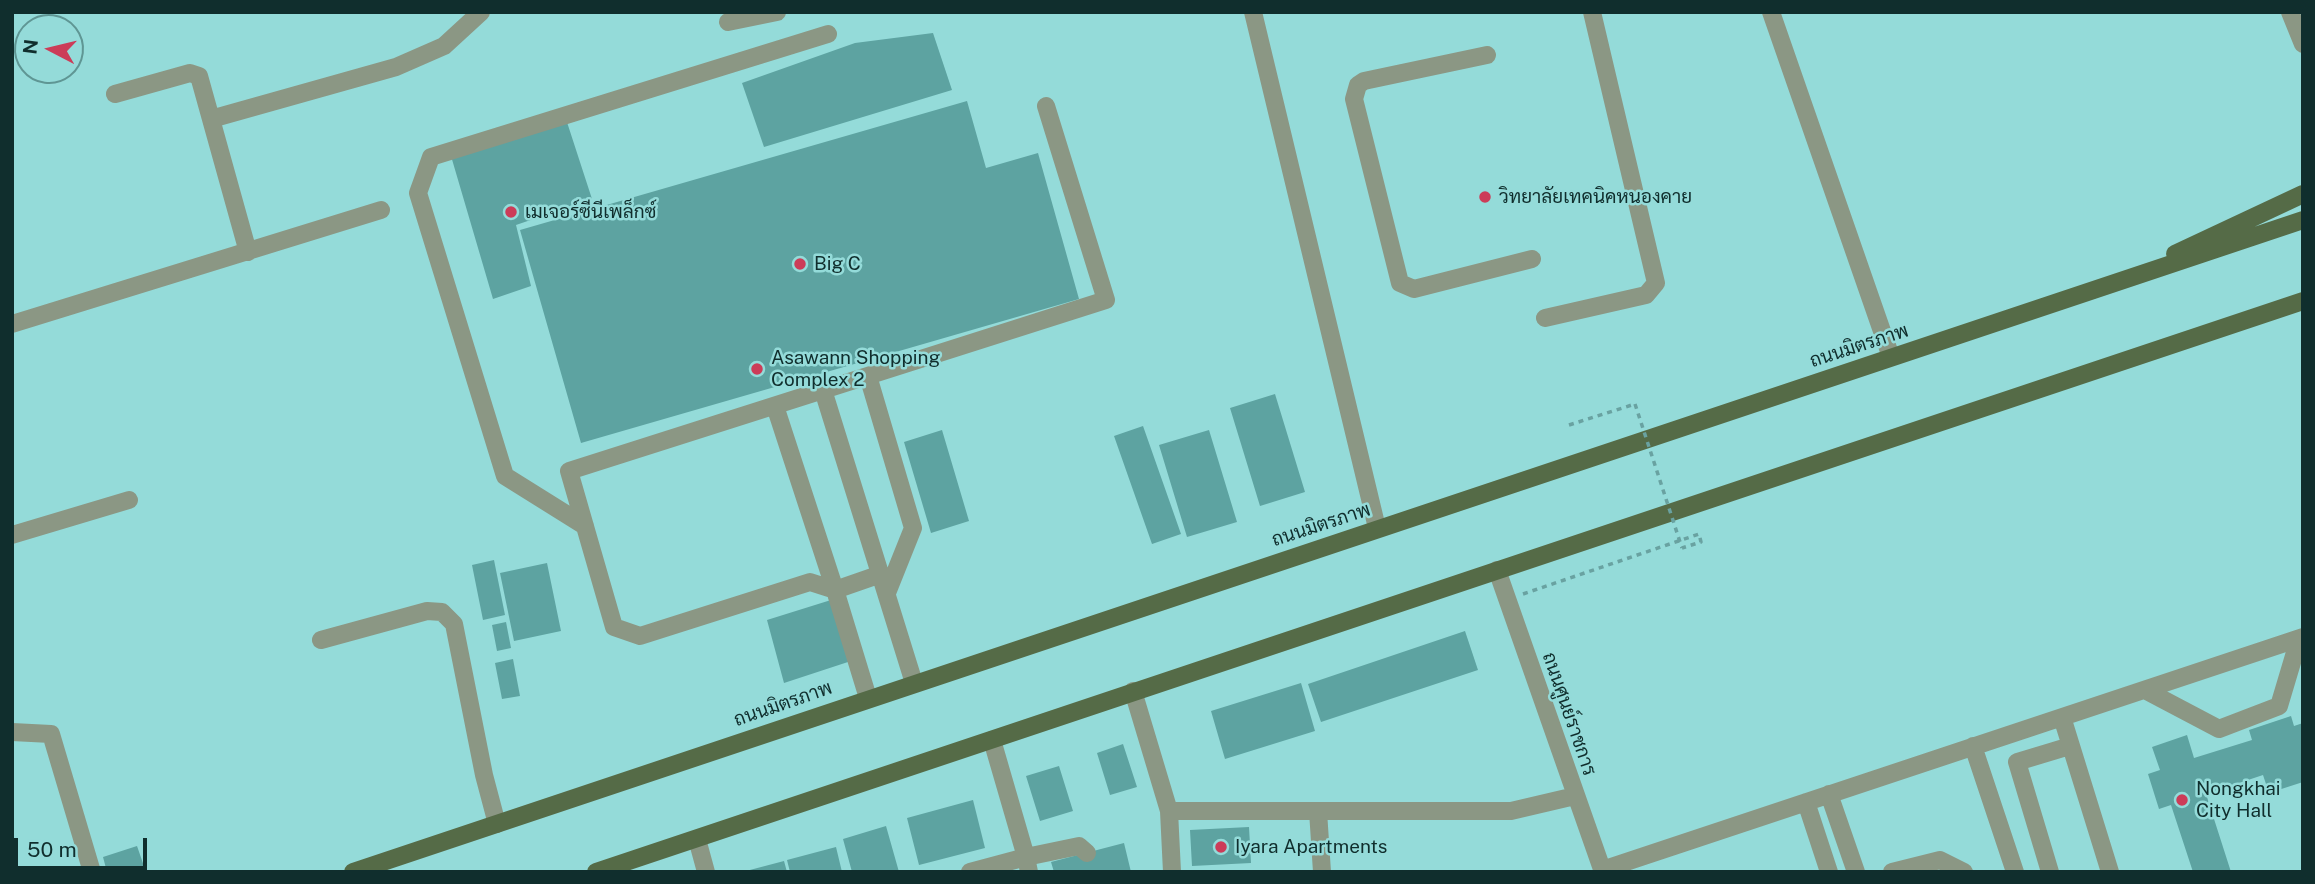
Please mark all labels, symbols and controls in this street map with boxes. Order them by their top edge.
north arrow [14,14,84,84]
text: N [18,38,42,55]
place label: วิทยาลัยเทคนิคหนองคาย [1499,186,1692,208]
marker: วิทยาลัยเทคนิคหนองคาย [1477,189,1493,205]
place label: เมเจอร์ซีนีเพล็กซ์ [525,201,656,223]
marker: เมเจอร์ซีนีเพล็กซ์ [503,204,519,220]
place label: Big C [814,253,861,275]
marker: Big C [792,256,808,272]
street label: ถนนมิตรภาพ [1807,319,1911,373]
place label: Asawann Shopping Complex 2 [771,347,940,391]
marker: Asawann Shopping Complex 2 [749,361,765,377]
street label: ถนนมิตรภาพ [1269,498,1373,552]
street label: ถนนศูนย์ราชการ [1537,649,1601,779]
street label: ถนนมิตรภาพ [731,677,835,731]
place label: Nongkhai City Hall [2196,778,2281,822]
marker: Nongkhai City Hall [2174,792,2190,808]
scale bar [18,824,150,868]
place label: Iyara Apartments [1235,836,1387,858]
text: 50 m [27,837,77,862]
marker: Iyara Apartments [1213,839,1229,855]

